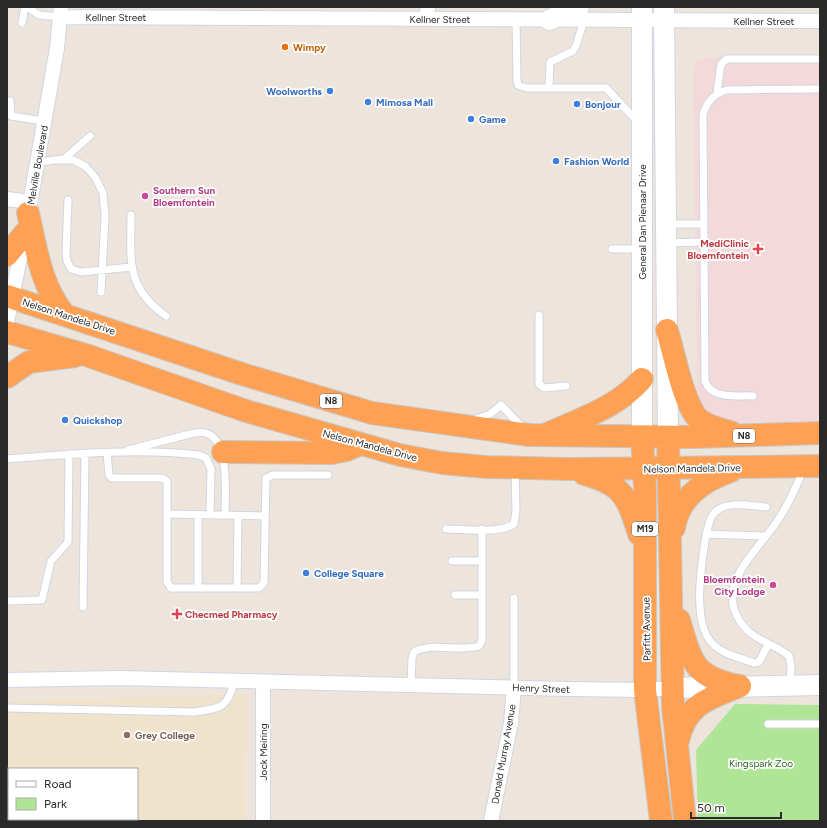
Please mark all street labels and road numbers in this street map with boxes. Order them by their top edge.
street label: Kellner Street [86,11,147,24]
street label: Kellner Street [410,13,471,26]
street label: Kellner Street [734,15,795,28]
street label: Melville Boulevard [24,124,51,206]
street label: General Dan Pienaar Drive [636,164,649,280]
street label: Nelson Mandela Drive [21,295,118,338]
road number: N8 [320,394,342,408]
street label: Nelson Mandela Drive [321,427,419,464]
road number: N8 [733,429,755,443]
street label: Nelson Mandela Drive [643,461,741,476]
road number: M19 [632,522,658,536]
street label: Parfitt Avenue [639,596,654,661]
street label: Henry Street [512,681,570,696]
street label: Donald Murray Avenue [488,703,519,805]
street label: Jock Meiring [257,723,270,781]

